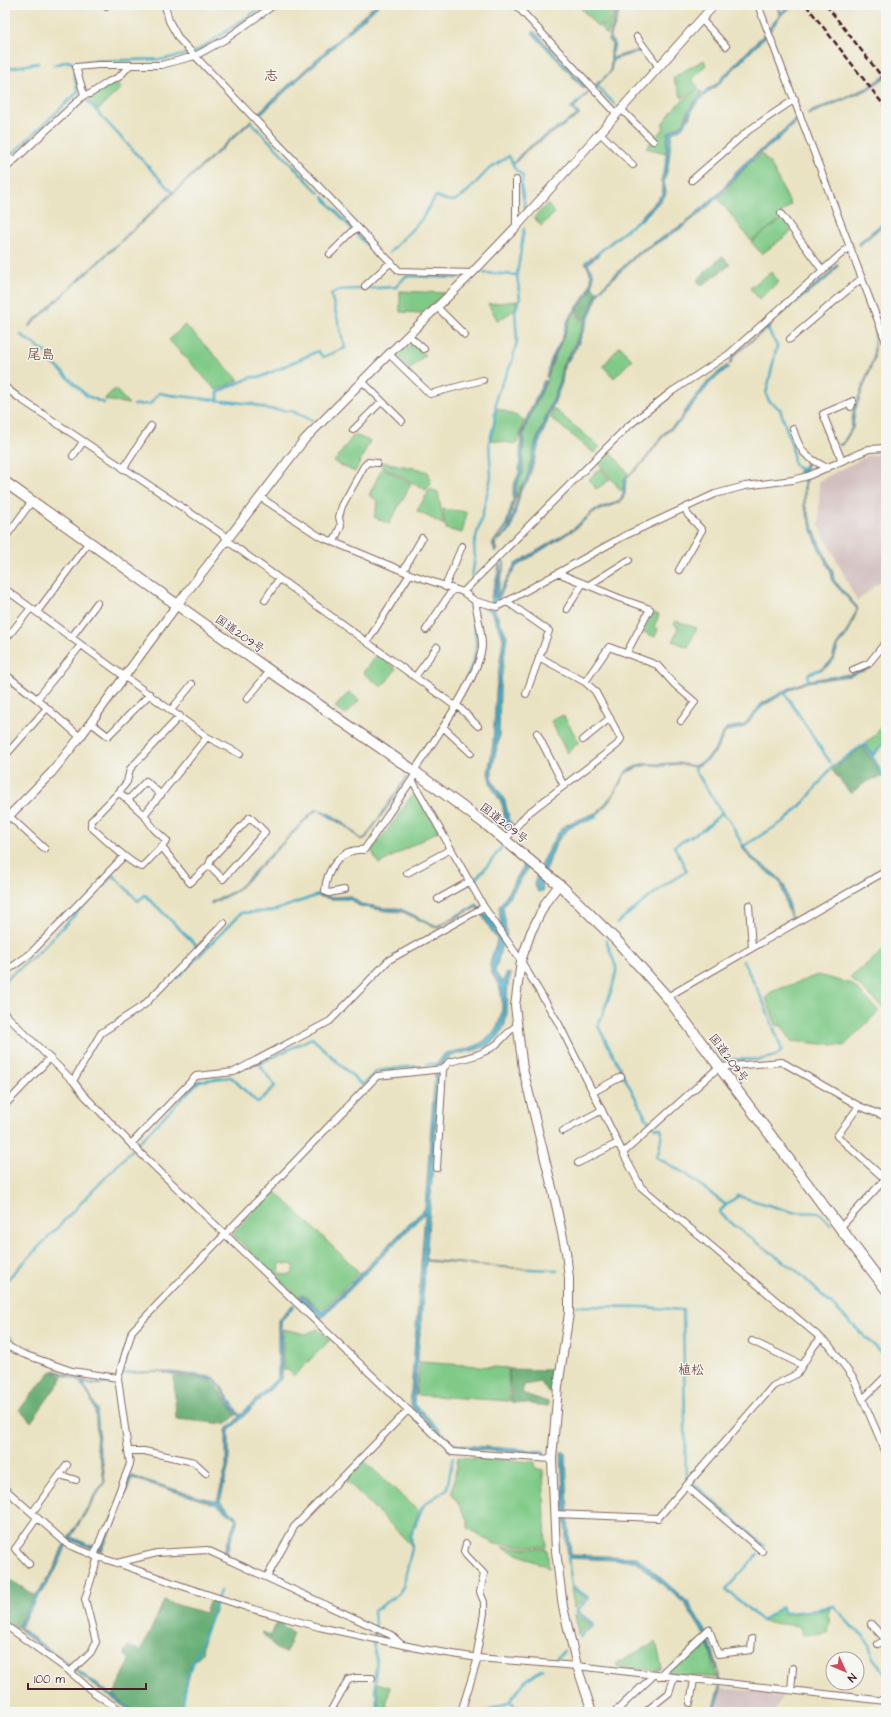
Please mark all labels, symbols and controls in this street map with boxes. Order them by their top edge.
district label: 志 [264,66,278,86]
district label: 尾島 [27,345,55,365]
street label: 国道209号 [211,611,268,658]
street label: 国道209号 [476,799,531,848]
street label: 国道209号 [705,1030,753,1086]
district label: 植松 [678,1361,704,1379]
north arrow [825,1651,865,1691]
scale bar [28,1665,146,1691]
text: N [844,1670,860,1685]
text: 100 m [34,1671,65,1688]

